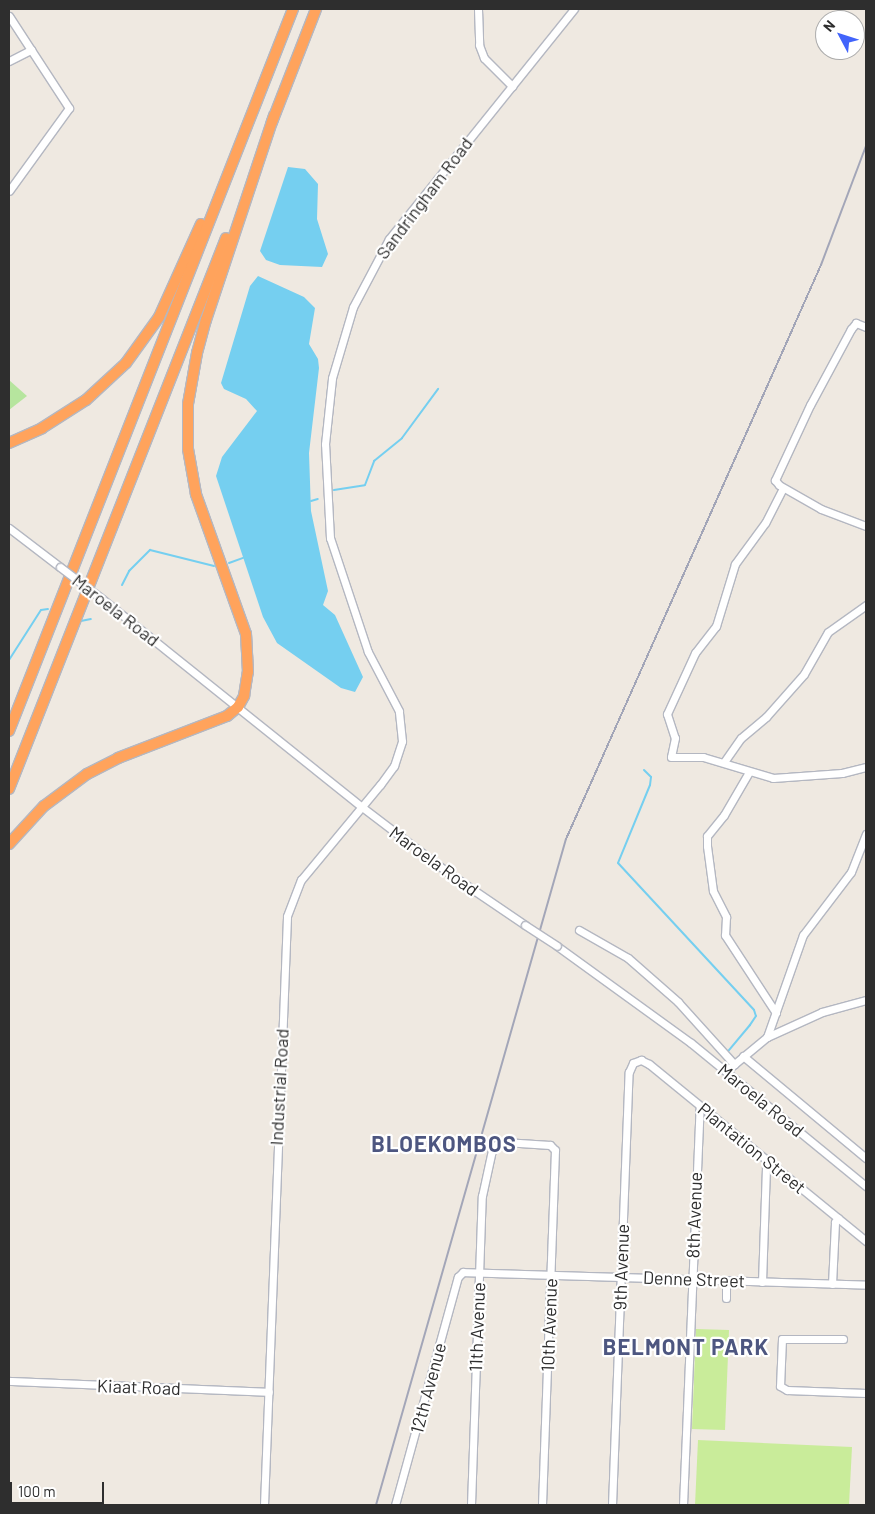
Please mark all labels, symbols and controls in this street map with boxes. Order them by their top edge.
north arrow [815,10,865,60]
text: N [819,17,838,35]
street label: Sandringham Road [371,133,477,263]
street label: Maroela Road [68,569,164,651]
street label: Maroela Road [385,822,483,900]
street label: Industrial Road [265,1028,293,1146]
street label: Maroela Road [714,1059,808,1141]
street label: Plantation Street [694,1098,810,1198]
district label: BLOEKOMBOS [370,1131,518,1157]
street label: 8th Avenue [682,1171,706,1259]
street label: 9th Avenue [609,1223,633,1311]
street label: Denne Street [642,1266,746,1292]
street label: 10th Avenue [537,1278,561,1372]
street label: 11th Avenue [465,1282,489,1372]
district label: BELMONT PARK [601,1334,771,1360]
street label: 12th Avenue [406,1340,450,1436]
street label: Kiaat Road [97,1375,181,1399]
scale bar [12,1472,106,1504]
text: 100 m [18,1482,56,1500]

